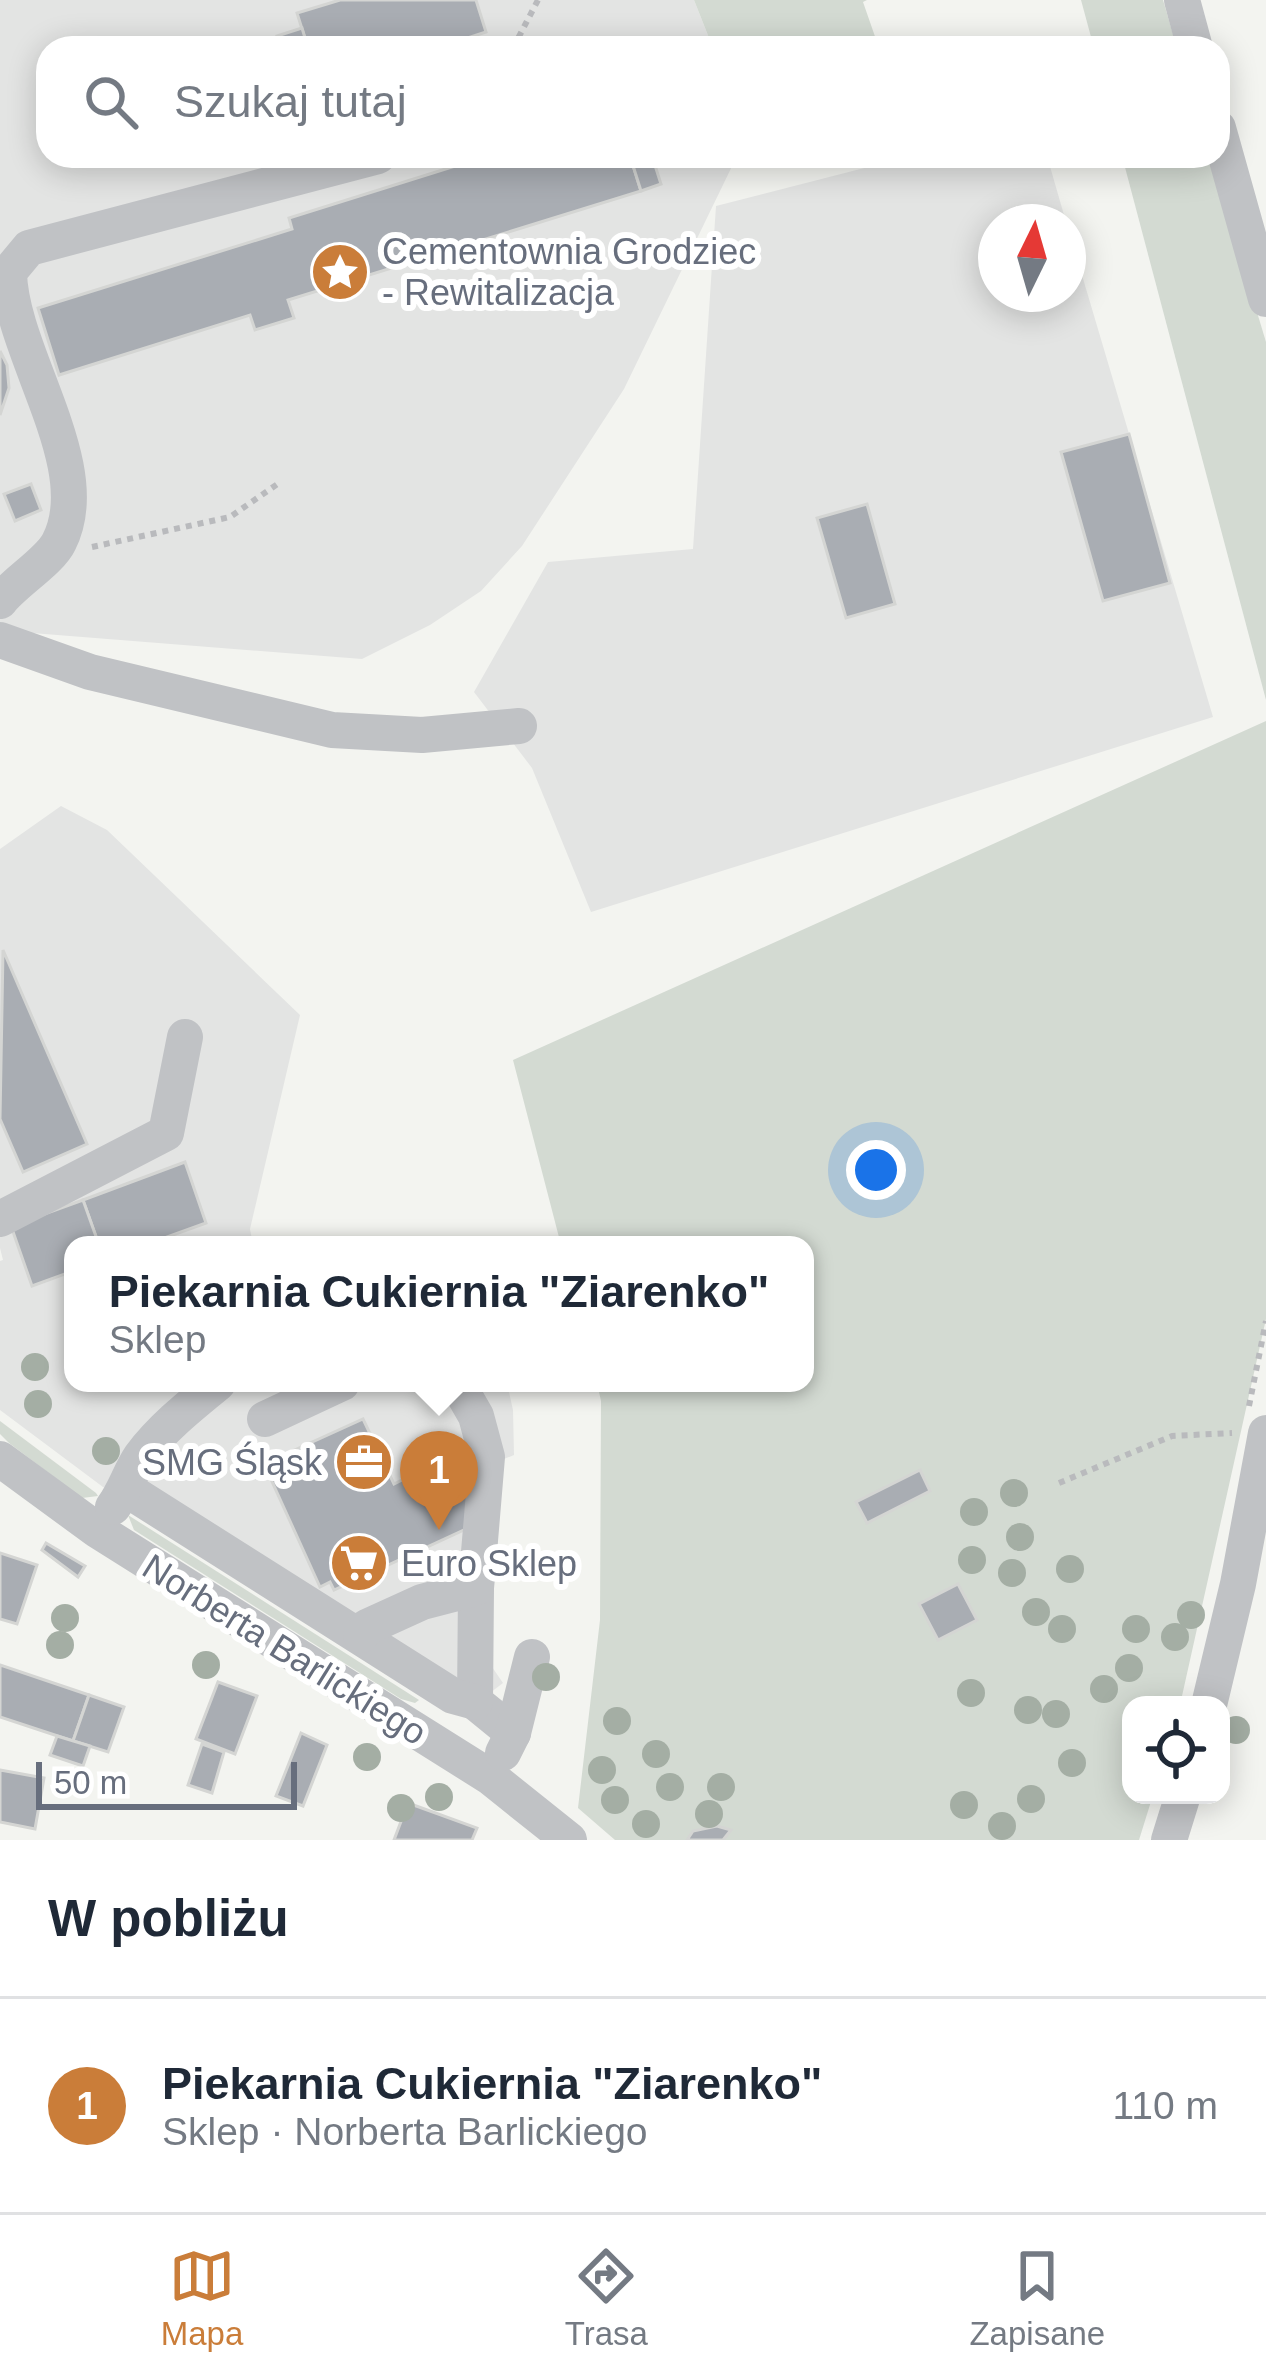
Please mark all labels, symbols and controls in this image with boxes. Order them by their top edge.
search box [36,36,1230,168]
icon: search [78,69,144,135]
text: Szukaj tutaj [174,76,407,127]
north arrow [978,204,1086,312]
place label: Cementownia Grodziec - Rewitalizacja [382,231,756,313]
place icon: Cementownia Grodziec - Rewitalizacja [309,241,371,303]
your location [846,1140,906,1200]
popup [64,1236,814,1392]
text: Piekarnia Cukiernia "Ziarenko" [109,1266,769,1317]
text: Sklep [109,1318,206,1361]
office icon: SMG Śląsk [333,1431,395,1493]
pin: 1 [400,1431,478,1530]
place label: SMG Śląsk [142,1441,323,1483]
supermarket icon: Euro Sklep [328,1532,390,1594]
place label: Euro Sklep [401,1543,577,1584]
street label: Norberta Barlickiego [136,1546,434,1753]
map controls [1122,1696,1230,1804]
button: locate [1122,1696,1230,1804]
scale bar [36,1756,297,1809]
text: 50 m [54,1764,127,1801]
text: W pobliżu [48,1890,289,1947]
text: Piekarnia Cukiernia "Ziarenko" [162,2058,822,2109]
text: 1 [76,2084,98,2127]
text: 110 m [1113,2084,1218,2127]
text: Sklep · Norberta Barlickiego [162,2110,648,2153]
tab: Mapa [161,2243,243,2353]
tab: Trasa [565,2243,648,2353]
tab: Zapisane [969,2243,1105,2353]

